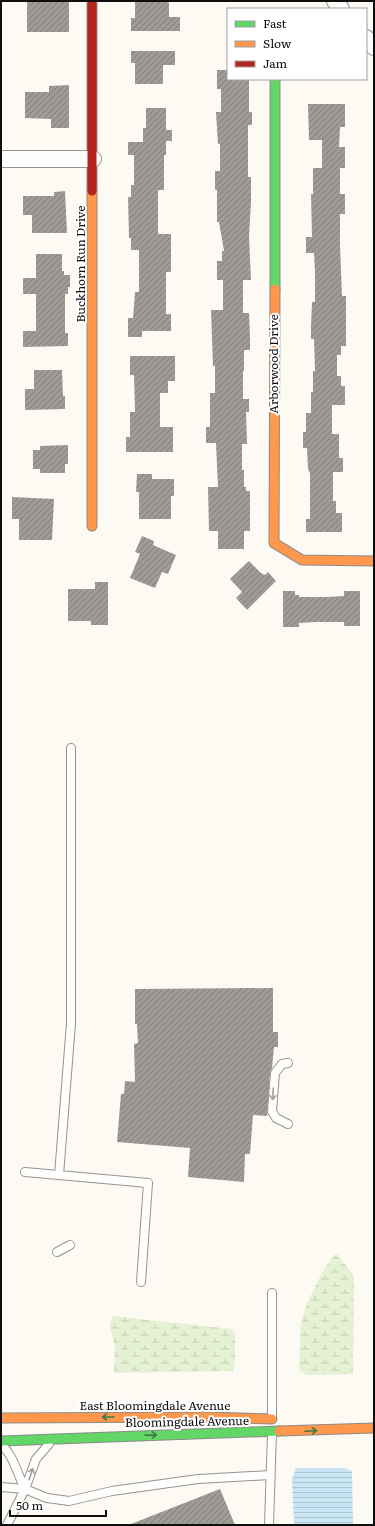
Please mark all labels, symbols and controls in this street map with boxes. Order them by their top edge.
legend [227,8,367,80]
text: Fast [263,14,287,32]
text: Slow [263,34,292,52]
text: Jam [263,54,288,72]
street label: Buckhorn Run Drive [71,205,89,323]
street label: Arborwood Drive [264,314,282,414]
one-way arrow [270,1087,277,1100]
street label: East Bloomingdale Avenue [80,1396,230,1414]
street label: Bloomingdale Avenue [125,1411,249,1431]
one-way arrow [102,1413,115,1421]
one-way arrow [304,1427,317,1434]
one-way arrow [144,1431,157,1439]
one-way arrow [28,1468,35,1481]
scale bar [10,1492,106,1518]
text: 50 m [16,1496,43,1514]

